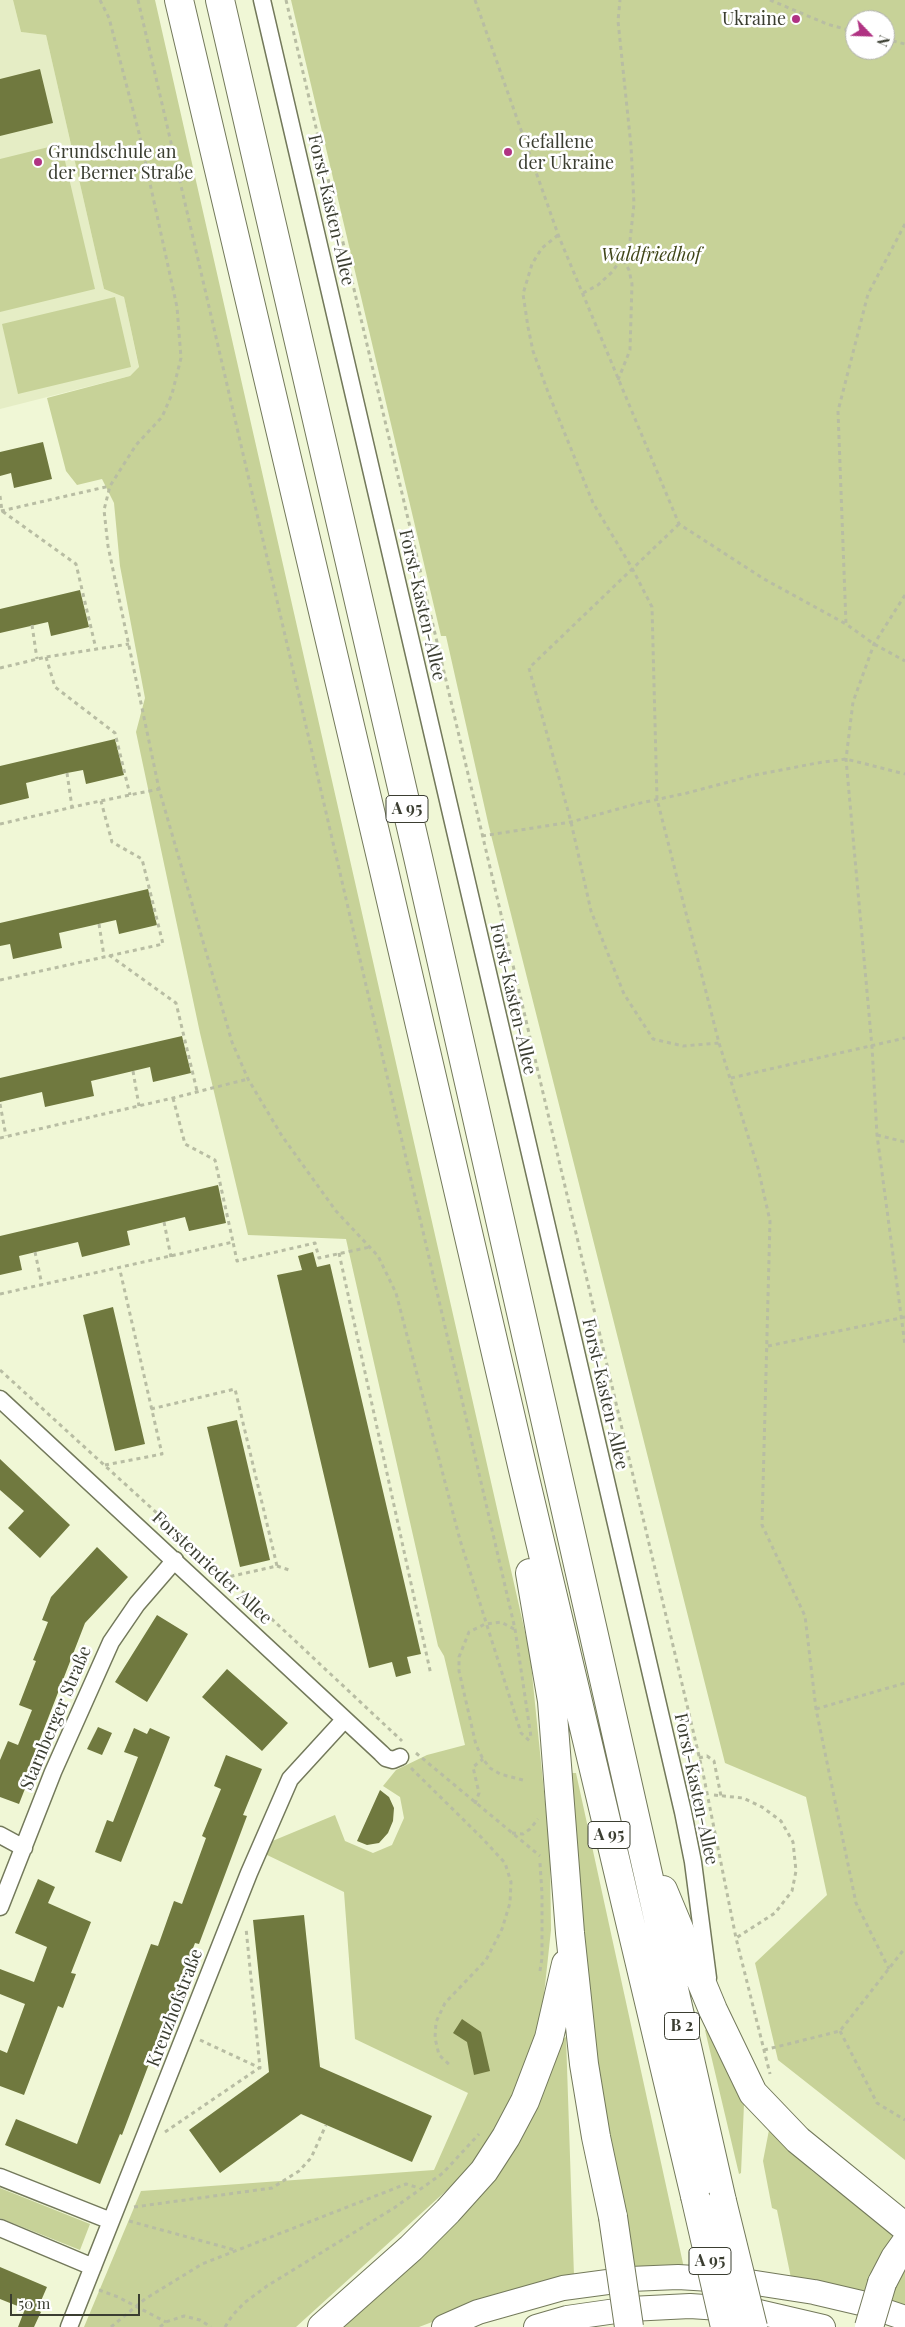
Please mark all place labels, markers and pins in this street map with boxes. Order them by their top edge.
place label: Ukraine [722,8,786,30]
marker: Ukraine [790,13,802,25]
place label: Gefallene der Ukraine [518,131,614,173]
place label: Grundschule an der Berner Straße [48,141,193,183]
marker: Gefallene der Ukraine [502,146,514,158]
marker: Grundschule an der Berner Straße [32,156,44,168]

